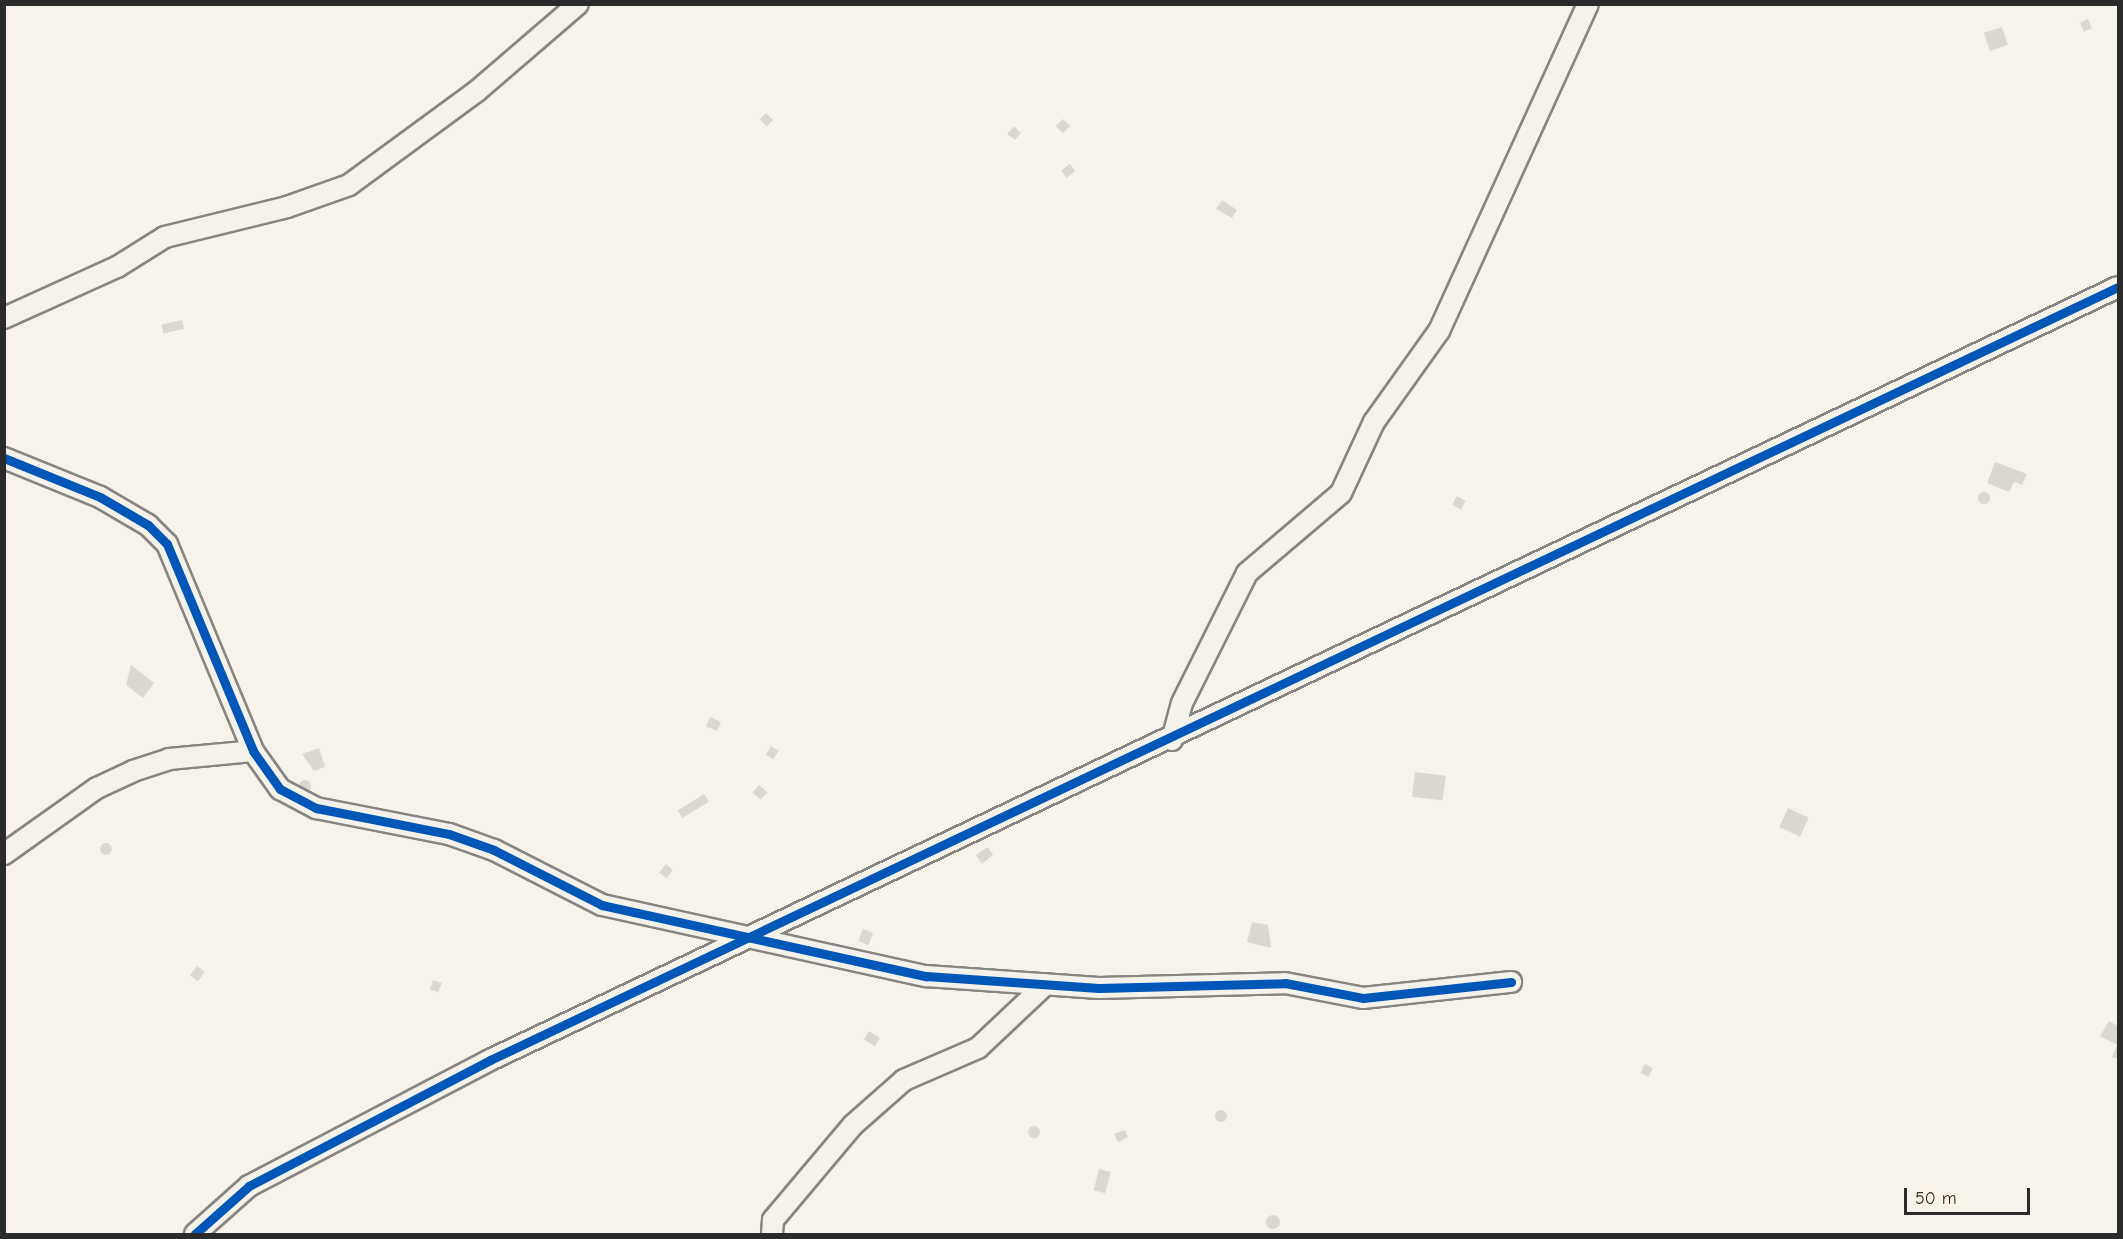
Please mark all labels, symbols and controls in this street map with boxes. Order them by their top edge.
scale bar [1907,1176,2033,1214]
text: 50 m [1915,1188,1957,1209]

